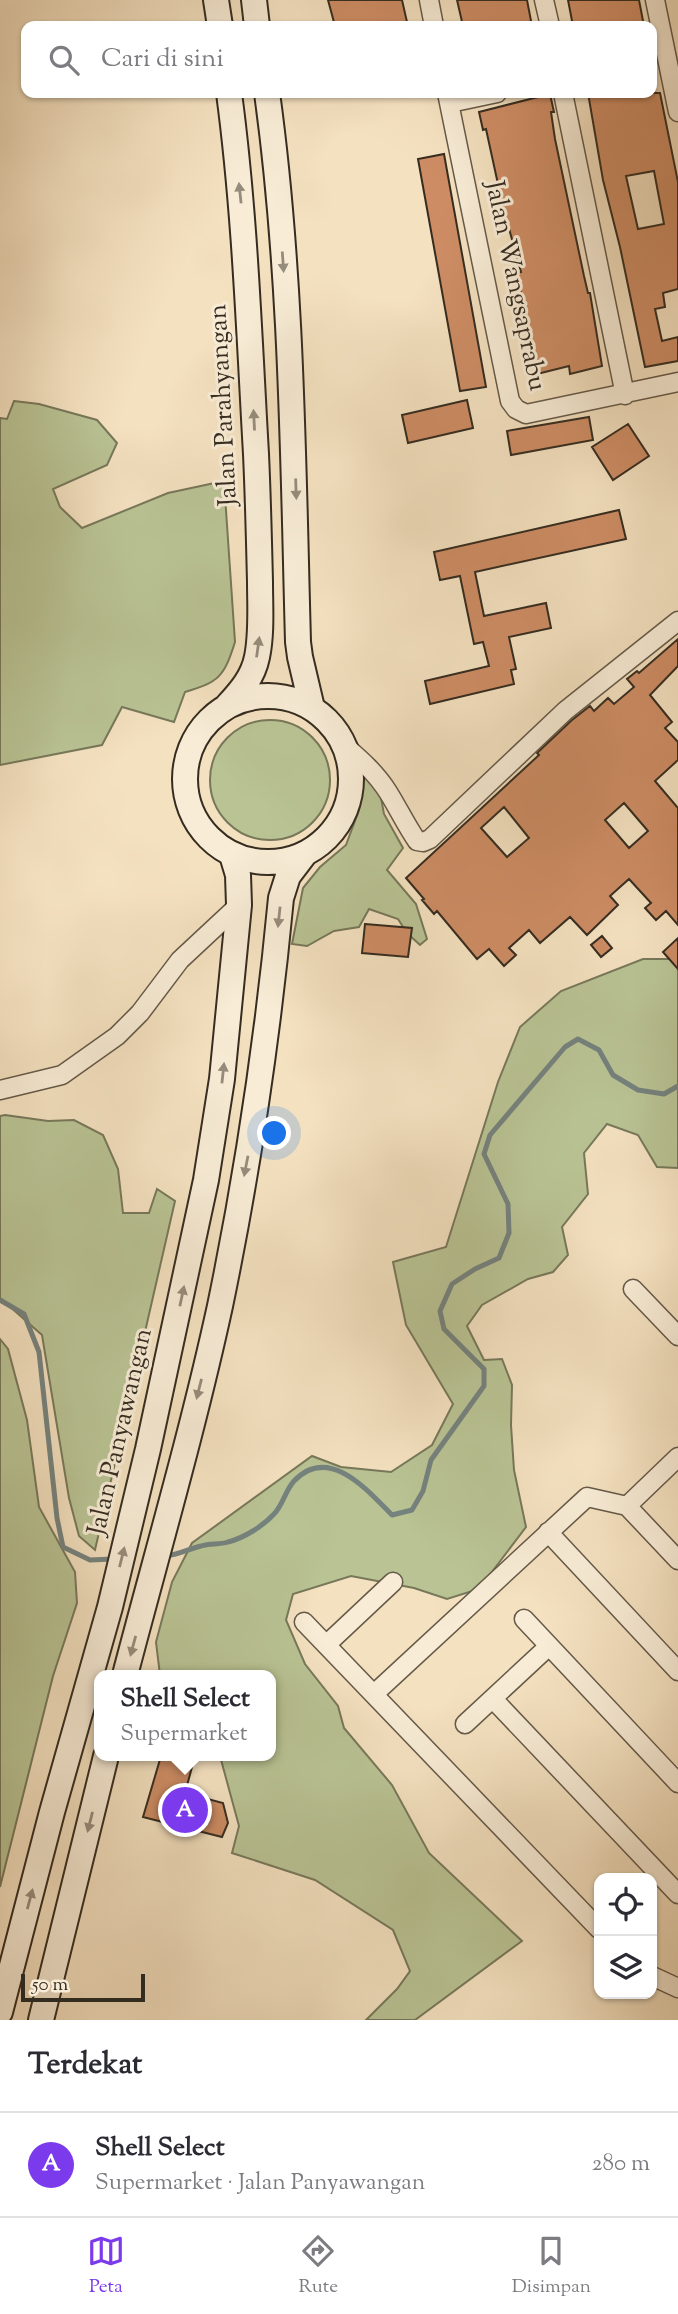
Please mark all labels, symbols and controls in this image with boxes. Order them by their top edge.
search box [21,21,657,98]
icon: search [45,41,83,79]
text: Cari di sini [101,41,224,78]
street label: Jalan Wangsaprabu [474,176,555,394]
one-way arrow [234,182,245,204]
one-way arrow [278,252,289,274]
street label: Jalan Parahyangan [200,303,248,509]
one-way arrow [248,409,259,431]
one-way arrow [290,479,301,501]
one-way arrow [252,636,263,658]
one-way arrow [274,906,285,928]
one-way arrow [217,1061,228,1083]
your location [257,1116,291,1150]
one-way arrow [240,1155,251,1177]
one-way arrow [177,1285,188,1307]
street label: Jalan Panyawangan [79,1325,163,1541]
one-way arrow [193,1378,204,1400]
one-way arrow [117,1546,128,1568]
one-way arrow [127,1635,137,1656]
popup [94,1670,276,1761]
text: Shell Select [120,1681,250,1718]
text: Supermarket [120,1718,248,1751]
pin: A [162,1784,208,1836]
one-way arrow [84,1811,95,1833]
map controls [594,1873,657,1999]
button: locate [594,1873,657,1936]
one-way arrow [25,1888,35,1909]
button: layers [594,1936,657,1999]
scale bar [21,1971,145,2003]
text: 50 m [32,1972,68,1999]
text: Terdekat [28,2044,142,2087]
text: Shell Select [95,2130,225,2167]
text: A [42,2148,60,2181]
text: 280 m [592,2148,650,2181]
text: Supermarket · Jalan Panyawangan [95,2167,425,2200]
tab: Peta [87,2232,125,2301]
tab: Rute [299,2232,338,2301]
tab: Disimpan [512,2232,591,2301]

